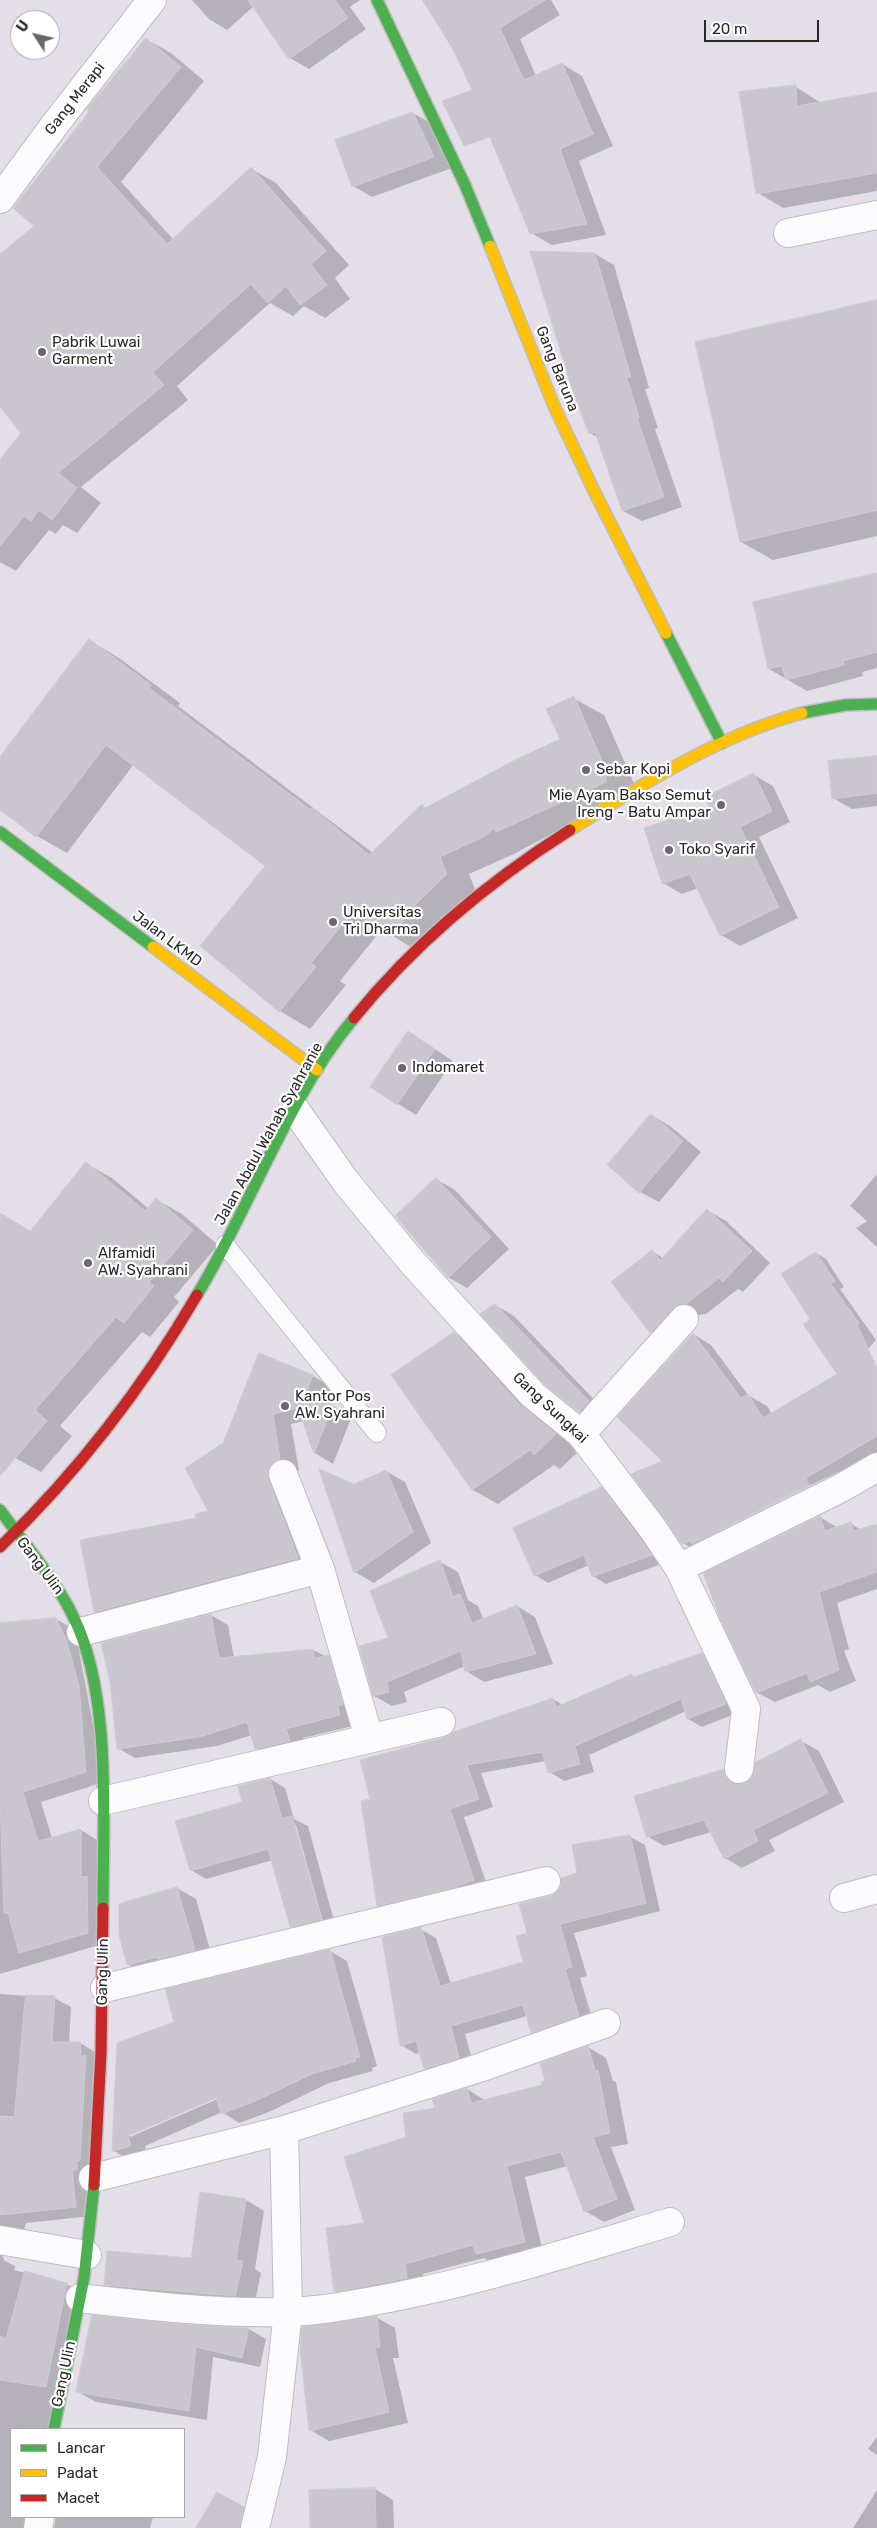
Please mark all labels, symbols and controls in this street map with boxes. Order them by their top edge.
north arrow [10,10,60,60]
scale bar [707,10,822,42]
text: U [13,18,33,36]
text: 20 m [712,20,747,38]
street label: Gang Merapi [41,59,109,139]
street label: Gang Baruna [532,324,582,414]
place label: Pabrik Luwai Garment [52,334,140,369]
marker: Pabrik Luwai Garment [36,346,48,358]
place label: Sebar Kopi [596,761,670,779]
marker: Sebar Kopi [580,764,592,776]
place label: Mie Ayam Bakso Semut Ireng - Batu Ampar [549,787,711,822]
marker: Mie Ayam Bakso Semut Ireng - Batu Ampar [715,799,727,811]
place label: Toko Syarif [679,841,755,859]
marker: Toko Syarif [663,844,675,856]
place label: Universitas Tri Dharma [343,904,421,939]
street label: Jalan LKMD [129,907,205,971]
marker: Universitas Tri Dharma [327,916,339,928]
street label: Jalan Abdul Wahab Syahranie [211,1039,327,1229]
place label: Indomaret [412,1059,484,1077]
marker: Indomaret [396,1062,408,1074]
place label: Alfamidi AW. Syahrani [98,1245,188,1280]
marker: Alfamidi AW. Syahrani [82,1257,94,1269]
street label: Gang Sungkai [509,1369,591,1447]
place label: Kantor Pos AW. Syahrani [295,1388,385,1423]
marker: Kantor Pos AW. Syahrani [279,1400,291,1412]
street label: Gang Ulin [13,1534,67,1598]
street label: Gang Ulin [93,1938,113,2006]
street label: Gang Ulin [48,2339,80,2409]
legend [10,2428,185,2518]
text: Lancar [57,2439,105,2457]
text: Padat [57,2464,98,2482]
text: Macet [57,2489,100,2507]

